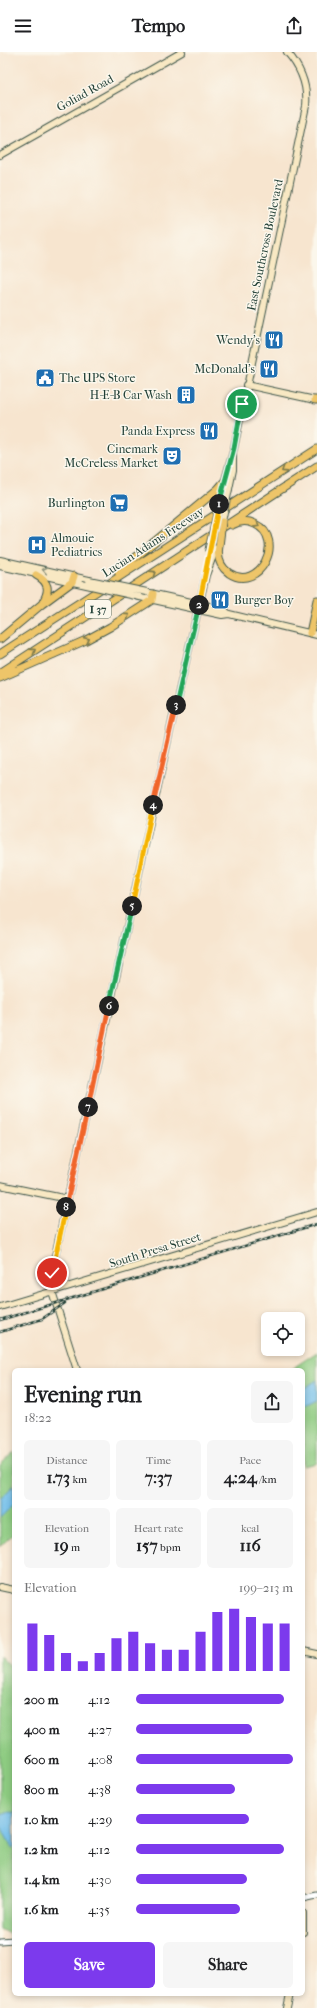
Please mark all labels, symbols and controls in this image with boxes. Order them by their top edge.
icon: menu [12,15,34,37]
icon: share [283,15,305,37]
text: Tempo [132,16,185,37]
street label: Goliad Road [54,71,116,114]
street label: East Southcross Boulevard [244,177,286,312]
restaurant icon: Wendy's [263,329,285,351]
place label: Wendy's [215,333,261,347]
restaurant icon: McDonald's [258,358,280,380]
place label: McDonald's [195,362,256,376]
public building icon: The UPS Store [34,367,56,389]
place label: The UPS Store [59,371,135,385]
building icon: H-E-B Car Wash [175,384,197,406]
pin [225,387,259,421]
place label: H-E-B Car Wash [90,388,172,402]
icon: arrive [231,393,253,415]
restaurant icon: Panda Express [198,420,220,442]
place label: Panda Express [121,424,196,438]
place label: Cinemark McCreless Market [65,442,159,470]
theatre icon: Cinemark McCreless Market [161,445,183,467]
one-way arrow [281,465,288,473]
supermarket icon: Burlington [108,492,130,514]
pin: 1 [209,494,229,514]
place label: Burlington [48,496,105,510]
text: 1 [217,497,221,510]
street label: Lucian Adams Freeway [99,504,207,580]
one-way arrow [253,521,260,528]
place label: Almouie Pediatrics [50,531,103,559]
hospital icon: Almouie Pediatrics [26,534,48,556]
one-way arrow [42,567,48,575]
one-way arrow [149,570,156,577]
restaurant icon: Burger Boy [209,589,231,611]
place label: Burger Boy [234,593,294,607]
pin: 2 [189,595,209,615]
text: 2 [196,598,202,611]
road number: I 37 [85,600,111,618]
one-way arrow [123,613,130,621]
one-way arrow [82,637,90,645]
one-way arrow [29,648,36,656]
pin: 3 [166,695,186,715]
text: 3 [174,698,178,711]
pin: 4 [143,795,163,815]
text: 4 [150,798,156,811]
pin: 5 [122,896,142,916]
text: 5 [130,899,134,912]
pin: 6 [99,996,119,1016]
text: 6 [106,999,112,1012]
pin: 7 [78,1097,98,1117]
text: 7 [85,1100,91,1113]
pin: 8 [56,1197,76,1217]
text: 8 [63,1200,69,1213]
street label: South Presa Street [108,1229,203,1271]
pin [35,1256,69,1290]
icon: check [41,1262,63,1284]
map controls [261,1312,305,1356]
button: locate [261,1312,305,1356]
button: share [251,1381,293,1423]
text: Evening run [24,1382,142,1408]
text: 18:22 [24,1410,52,1425]
text: Distance [46,1454,88,1467]
text: Time [146,1454,171,1467]
text: Pace [239,1454,261,1467]
text: 1.73 [46,1467,70,1487]
text: 7:37 [145,1467,172,1487]
text: 4:24 [224,1467,257,1487]
text: km [70,1473,87,1486]
text: /km [257,1473,277,1486]
text: Elevation [45,1522,89,1535]
text: Heart rate [134,1522,183,1535]
text: kcal [241,1522,259,1535]
text: 19 [54,1535,69,1555]
text: 157 [136,1535,158,1555]
text: 116 [240,1535,261,1555]
text: m [69,1541,80,1554]
text: bpm [158,1541,181,1554]
text: Elevation [24,1580,77,1595]
text: 199–213 m [239,1580,293,1595]
text: 200 m [24,1692,59,1707]
text: 4:12 [88,1692,110,1707]
text: 400 m [24,1722,60,1737]
text: 4:27 [88,1722,112,1737]
text: 600 m [24,1752,59,1767]
text: 4:08 [88,1752,113,1767]
text: 800 m [24,1782,58,1797]
text: 4:38 [88,1782,111,1797]
text: 1.0 km [24,1812,59,1827]
text: 4:29 [88,1812,112,1827]
text: 1.2 km [24,1842,58,1857]
text: 4:12 [88,1842,110,1857]
text: 1.4 km [24,1872,59,1887]
text: 4:30 [88,1872,111,1887]
text: 1.6 km [24,1902,58,1917]
text: 4:35 [88,1902,110,1917]
button: Save [24,1942,155,1988]
button: Share [163,1942,293,1988]

